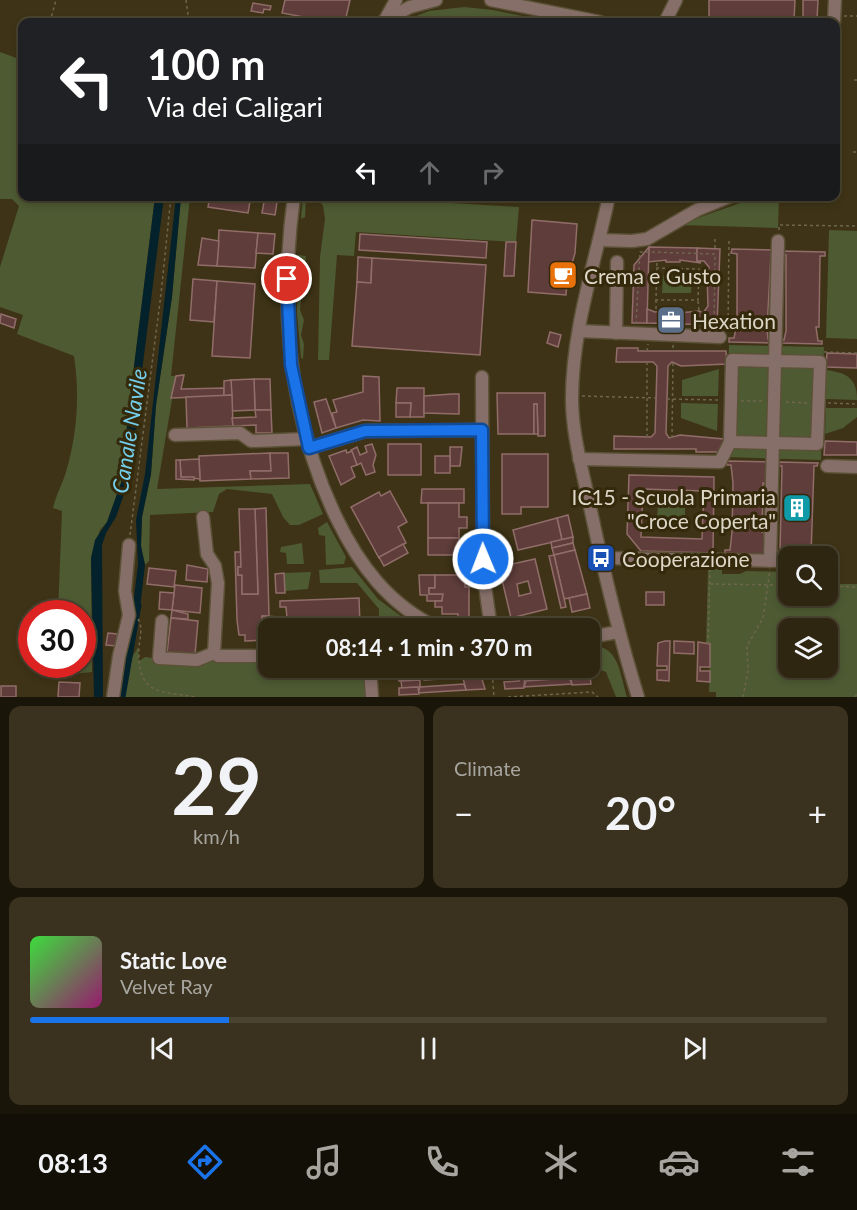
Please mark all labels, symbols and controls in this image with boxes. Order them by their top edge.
text: 100 m [147,39,265,89]
icon: left [48,42,126,120]
text: Via dei Caligari [147,90,323,123]
icon: left [350,156,383,189]
icon: ahead [413,156,446,189]
icon: right [476,156,509,189]
pin [261,253,312,304]
cafe icon: Crema e Gusto [547,259,579,291]
icon: arrive [270,262,303,295]
place label: Crema e Gusto [584,263,721,288]
office icon: Hexation [655,304,687,336]
place label: Hexation [692,308,776,333]
water label: Canale Navile [106,367,152,495]
place label: IC15 - Scuola Primaria "Croce Coperta" [572,484,776,533]
building icon: IC15 - Scuola Primaria "Croce Coperta" [781,492,813,524]
position arrow [451,527,515,591]
bus stop icon: Cooperazione [585,542,617,574]
place label: Cooperazione [622,546,750,571]
map controls [778,546,838,678]
button: search [778,546,838,606]
speed limit sign: 30 [18,600,96,678]
button: layers [778,618,838,678]
text: 08:14 · 1 min · 370 m [326,634,532,661]
text: 29 [171,738,262,832]
text: Climate [454,756,521,780]
text: 20° [605,786,676,840]
text: − [454,793,473,833]
text: + [808,793,827,833]
text: km/h [193,824,240,848]
text: Static Love [120,947,227,974]
text: Velvet Ray [120,974,213,998]
icon: previous [146,1032,179,1065]
icon: pause [412,1032,445,1065]
icon: next [678,1032,711,1065]
icon: directions [184,1141,226,1183]
icon: music [303,1141,345,1183]
icon: phone [421,1141,463,1183]
icon: climate [540,1141,582,1183]
icon: car [658,1141,700,1183]
icon: filters [777,1141,819,1183]
text: 08:13 [38,1146,108,1179]

